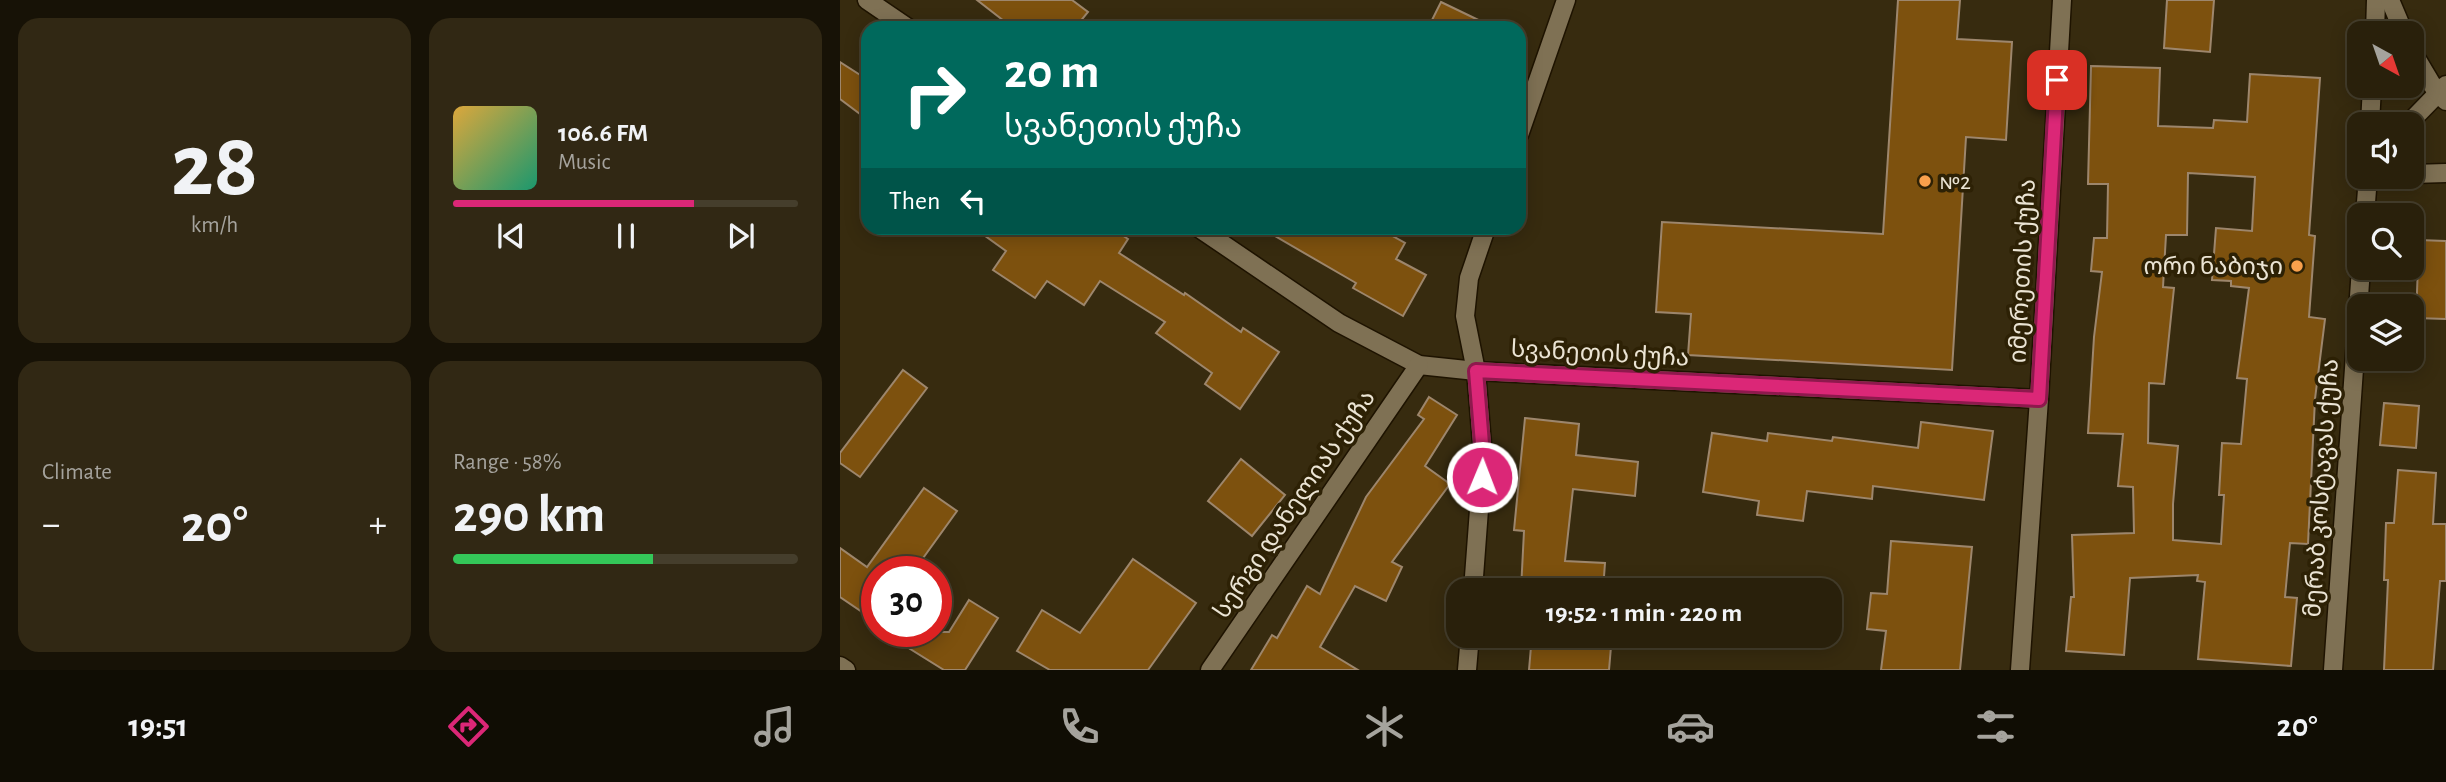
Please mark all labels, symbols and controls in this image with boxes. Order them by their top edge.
north arrow [2347,21,2424,98]
map controls [2347,21,2424,371]
text: 20 m [1004,48,1100,97]
icon: right [889,49,980,140]
pin [2027,50,2087,110]
icon: arrive [2038,61,2076,99]
text: სვანეთის ქუჩა [1004,111,1242,143]
button: sound [2347,112,2424,189]
text: 106.6 FM [558,120,648,146]
text: 28 [171,121,258,212]
text: Music [558,151,610,174]
place label: №2 [1939,170,1971,194]
marker: №2 [1917,173,1933,189]
street label: იმერეთის ქუჩა [2006,178,2041,364]
icon: left [954,182,992,220]
text: Then [889,188,940,214]
button: search [2347,203,2424,280]
text: km/h [191,214,238,237]
icon: previous [492,217,530,255]
icon: pause [607,217,645,255]
icon: next [722,217,760,255]
place label: ორი ნაბიჯი [2144,255,2283,280]
marker: ორი ნაბიჯი [2289,258,2305,274]
button: layers [2347,294,2424,371]
street label: სვანეთის ქუჩა [1510,337,1690,372]
street label: მერაბ კოსტავას ქუჩა [2301,358,2344,618]
street label: სერგი დანელიას ქუჩა [1210,386,1381,623]
position arrow [1445,440,1519,514]
text: Range · 58% [453,451,562,474]
text: Climate [42,461,112,484]
text: 290 km [453,489,605,541]
text: 20° [181,499,248,551]
text: − [42,506,60,544]
text: + [369,506,387,544]
speed limit sign: 30 [861,556,952,647]
text: 19:52 · 1 min · 220 m [1546,600,1742,626]
icon: directions [444,702,493,751]
icon: music [750,702,799,751]
icon: phone [1055,702,1104,751]
icon: climate [1360,702,1409,751]
icon: car [1666,702,1715,751]
icon: filters [1971,702,2020,751]
text: 19:51 [128,710,188,742]
text: 20° [2277,710,2318,742]

